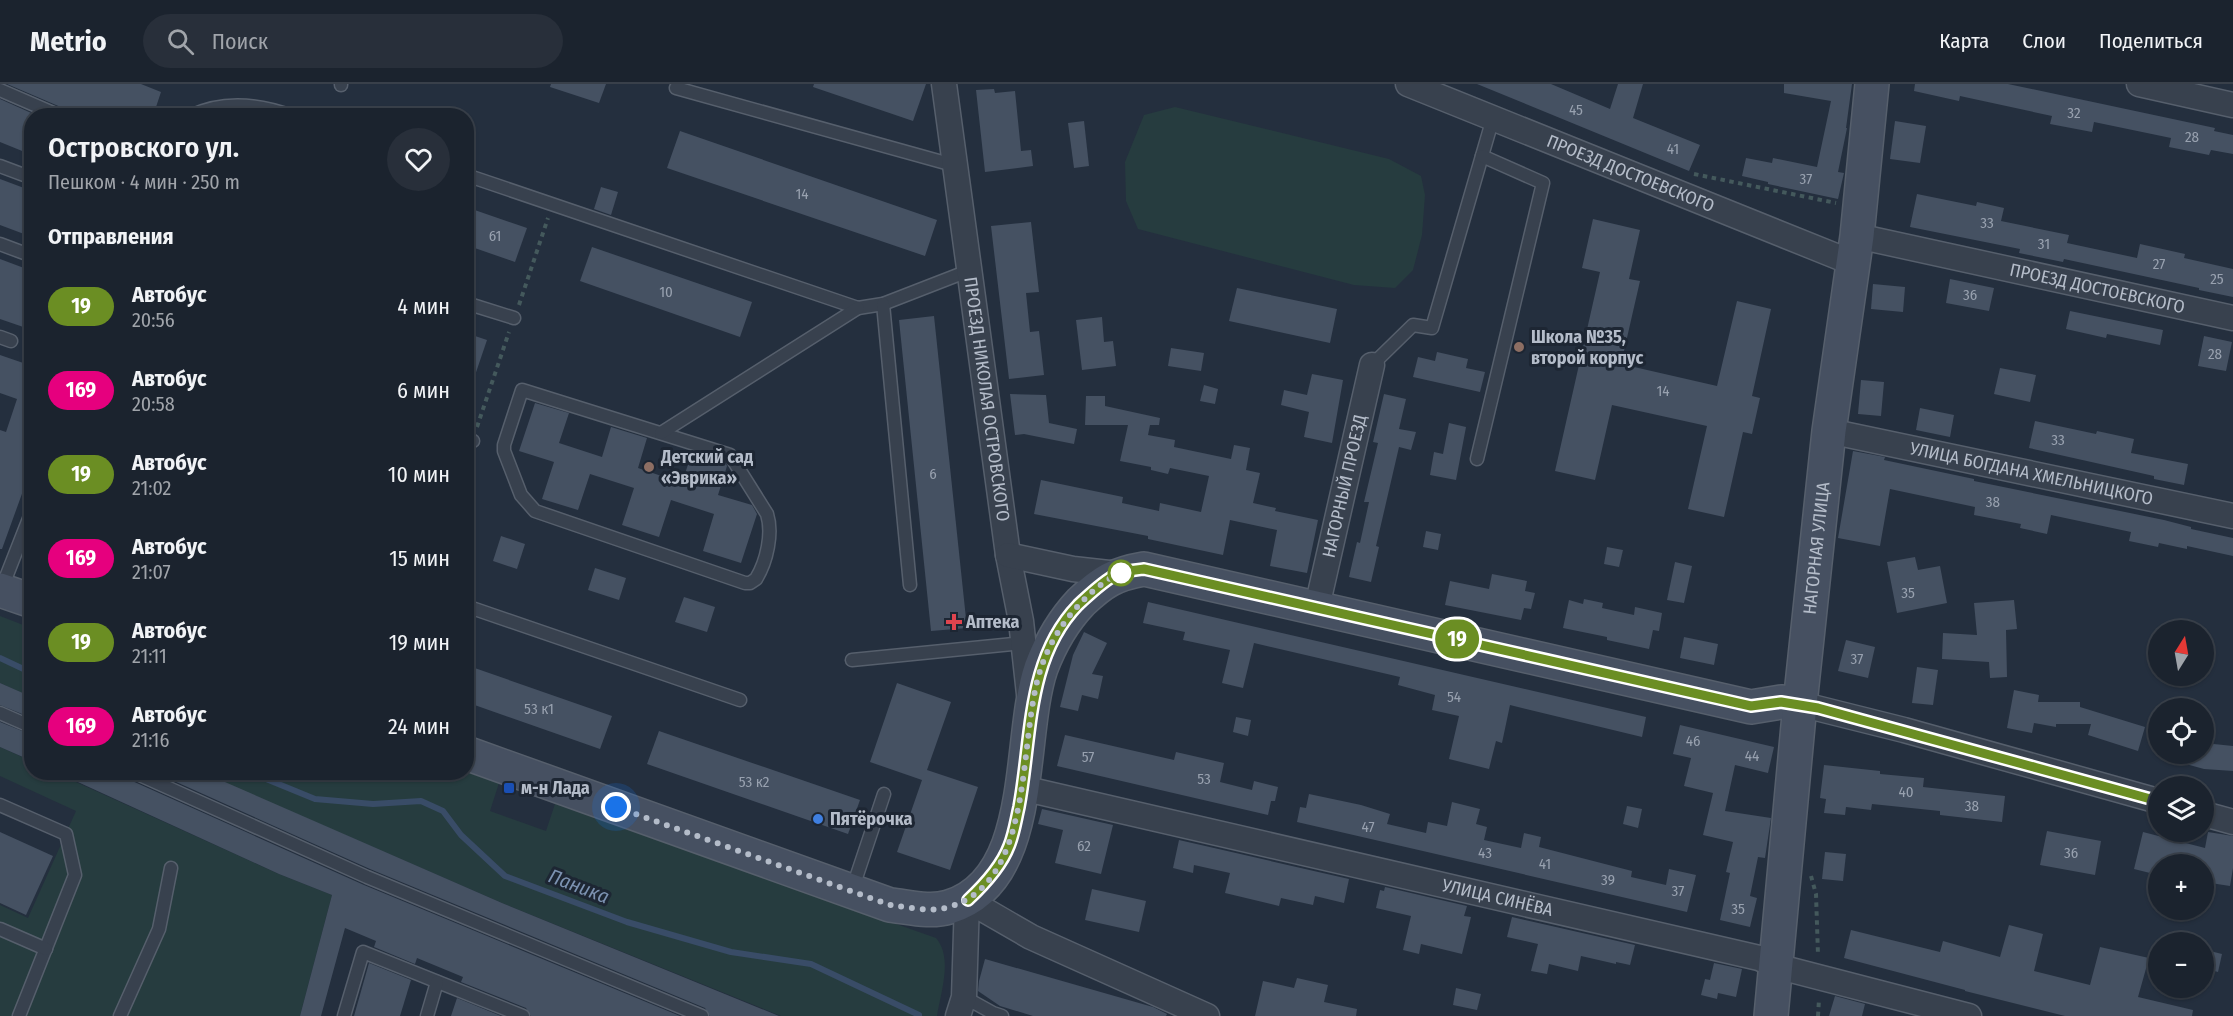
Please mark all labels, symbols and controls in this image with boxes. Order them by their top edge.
search box [143,14,563,68]
text: Metrio [30,25,107,58]
icon: search [164,25,197,58]
text: Поиск [212,28,268,55]
text: Карта [1939,28,1989,54]
text: Слои [2022,28,2066,54]
text: Поделиться [2099,28,2203,54]
house number: 45 [1569,101,1583,119]
house number: 32 [2067,104,2081,122]
button: heart [387,128,450,191]
house number: 28 [2185,128,2199,146]
street label: ПРОЕЗД ДОСТОЕВСКОГО [1544,130,1718,217]
text: Островского ул. [48,131,239,164]
house number: 41 [1667,140,1679,158]
text: Пешком · 4 мин · 250 m [48,170,240,194]
house number: 37 [1800,170,1812,188]
house number: 14 [795,185,809,203]
house number: 33 [1980,214,1994,232]
text: Отправления [48,223,174,250]
house number: 61 [489,227,501,245]
house number: 31 [2038,235,2050,253]
house number: 27 [2153,255,2165,273]
street label: ПРОЕЗД ДОСТОЕВСКОГО [2008,259,2187,318]
house number: 25 [2210,270,2224,288]
street label: ПРОЕЗД НИКОЛАЯ ОСТРОВСКОГО [959,275,1014,523]
text: Автобус [132,281,207,308]
house number: 10 [659,283,673,301]
house number: 36 [1963,286,1977,304]
text: 19 [71,293,91,319]
text: 4 мин [397,293,450,320]
text: 20:56 [132,308,175,332]
place label: Школа №35, второй корпус [1531,326,1644,369]
marker: Школа №35, второй корпус [1512,340,1526,354]
house number: 28 [2208,345,2222,363]
text: Автобус [132,365,207,392]
text: 169 [66,377,96,403]
text: 6 мин [397,377,450,404]
house number: 14 [1656,382,1670,400]
text: 20:58 [132,392,175,416]
street label: НАГОРНЫЙ ПРОЕЗД [1318,412,1371,560]
house number: 33 [2051,431,2065,449]
street label: УЛИЦА БОГДАНА ХМЕЛЬНИЦКОГО [1907,437,2155,510]
place label: Детский сад «Эврика» [660,446,753,489]
text: Автобус [132,449,207,476]
marker: Детский сад «Эврика» [642,460,656,474]
text: 19 [71,461,91,487]
text: 10 мин [388,461,450,488]
house number: 6 [929,465,937,483]
text: 21:02 [132,476,171,500]
street label: НАГОРНАЯ УЛИЦА [1799,480,1835,616]
house number: 38 [1986,493,2000,511]
text: Автобус [132,533,207,560]
text: 169 [66,545,96,571]
text: 15 мин [389,545,450,572]
text: 21:07 [132,560,171,584]
unlabelled marker [1108,560,1134,586]
house number: 35 [1901,584,1915,602]
place label: Аптека [965,611,1019,633]
marker: Аптека [947,615,961,629]
text: Автобус [132,617,207,644]
line badge: 19 [1430,620,1484,658]
north arrow [2148,620,2214,686]
map controls [2148,620,2214,998]
text: 19 [1447,626,1467,652]
text: 19 [71,629,91,655]
text: 19 мин [389,629,450,656]
text: 21:11 [132,644,167,668]
house number: 37 [1851,650,1863,668]
house number: 54 [1447,688,1461,706]
button: locate [2148,698,2214,764]
house number: 53 к1 [524,700,554,718]
text: Автобус [132,701,207,728]
text: 169 [66,713,96,739]
text: 24 мин [388,713,450,740]
text: 21:16 [132,728,169,752]
house number: 46 [1686,732,1700,750]
house number: 44 [1745,747,1759,765]
house number: 57 [1082,748,1094,766]
house number: 53 [1197,770,1211,788]
house number: 53 к2 [739,773,770,791]
button: layers [2148,776,2214,842]
place label: м-н Лада [521,777,590,799]
marker: м-н Лада [502,781,516,795]
house number: 40 [1898,783,1914,801]
your location [601,792,631,822]
house number: 38 [1965,797,1979,815]
place label: Пятёрочка [830,808,912,830]
marker: Пятёрочка [811,812,825,826]
house number: 47 [1361,818,1375,836]
house number: 62 [1077,837,1091,855]
house number: 43 [1478,844,1492,862]
house number: 36 [2064,844,2078,862]
button: + [2148,854,2214,920]
house number: 41 [1539,855,1551,873]
water label: Паника [545,863,613,909]
house number: 39 [1601,871,1615,889]
street label: УЛИЦА СИНЁВА [1439,874,1556,921]
house number: 37 [1672,882,1684,900]
house number: 35 [1731,900,1745,918]
button: − [2148,932,2214,998]

